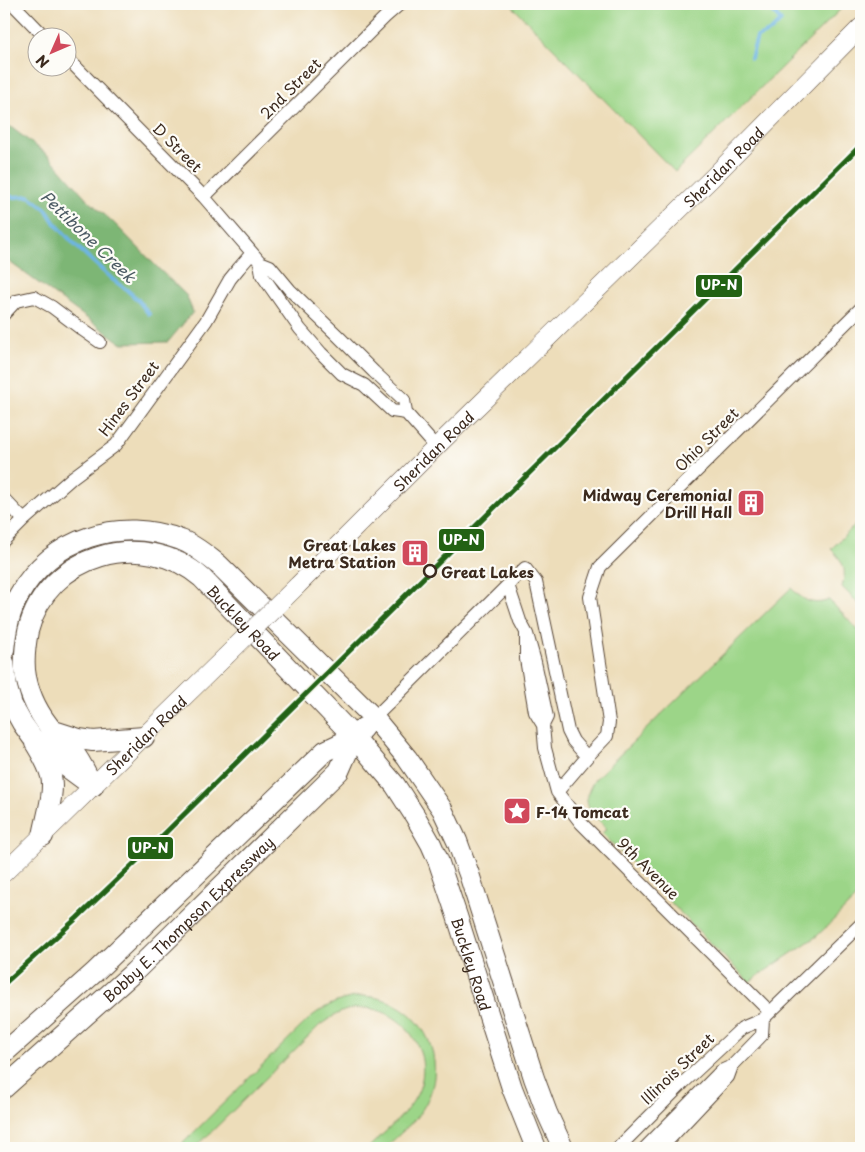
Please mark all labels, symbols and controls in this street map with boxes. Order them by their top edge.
north arrow [28,28,78,78]
text: N [31,50,54,73]
street label: 2nd Street [254,52,326,124]
street label: D Street [148,117,208,177]
street label: Sheridan Road [677,121,769,212]
water label: Pettibone Creek [36,184,143,289]
line badge: UP-N [695,274,743,298]
text: UP-N [700,274,738,295]
street label: Hines Street [92,356,164,440]
street label: Ohio Street [669,402,743,476]
street label: Sheridan Road [387,405,479,496]
place label: Midway Ceremonial Drill Hall [583,483,732,523]
building icon: Midway Ceremonial Drill Hall [736,488,766,518]
line badge: UP-N [438,528,485,552]
text: UP-N [442,529,480,550]
place label: Great Lakes Metra Station [288,533,396,573]
building icon: Great Lakes Metra Station [400,538,430,568]
place label: Great Lakes [441,560,534,583]
marker: Great Lakes [423,564,437,578]
street label: Buckley Road [202,579,286,665]
street label: Sheridan Road [100,689,192,780]
place icon: F-14 Tomcat [502,796,532,826]
place label: F-14 Tomcat [536,800,629,823]
street label: Bobby E. Thompson Expressway [97,830,278,1007]
street label: 9th Avenue [613,832,685,904]
line badge: UP-N [127,836,174,860]
text: UP-N [131,837,169,858]
street label: Buckley Road [447,914,498,1014]
street label: Illinois Street [635,1027,719,1109]

